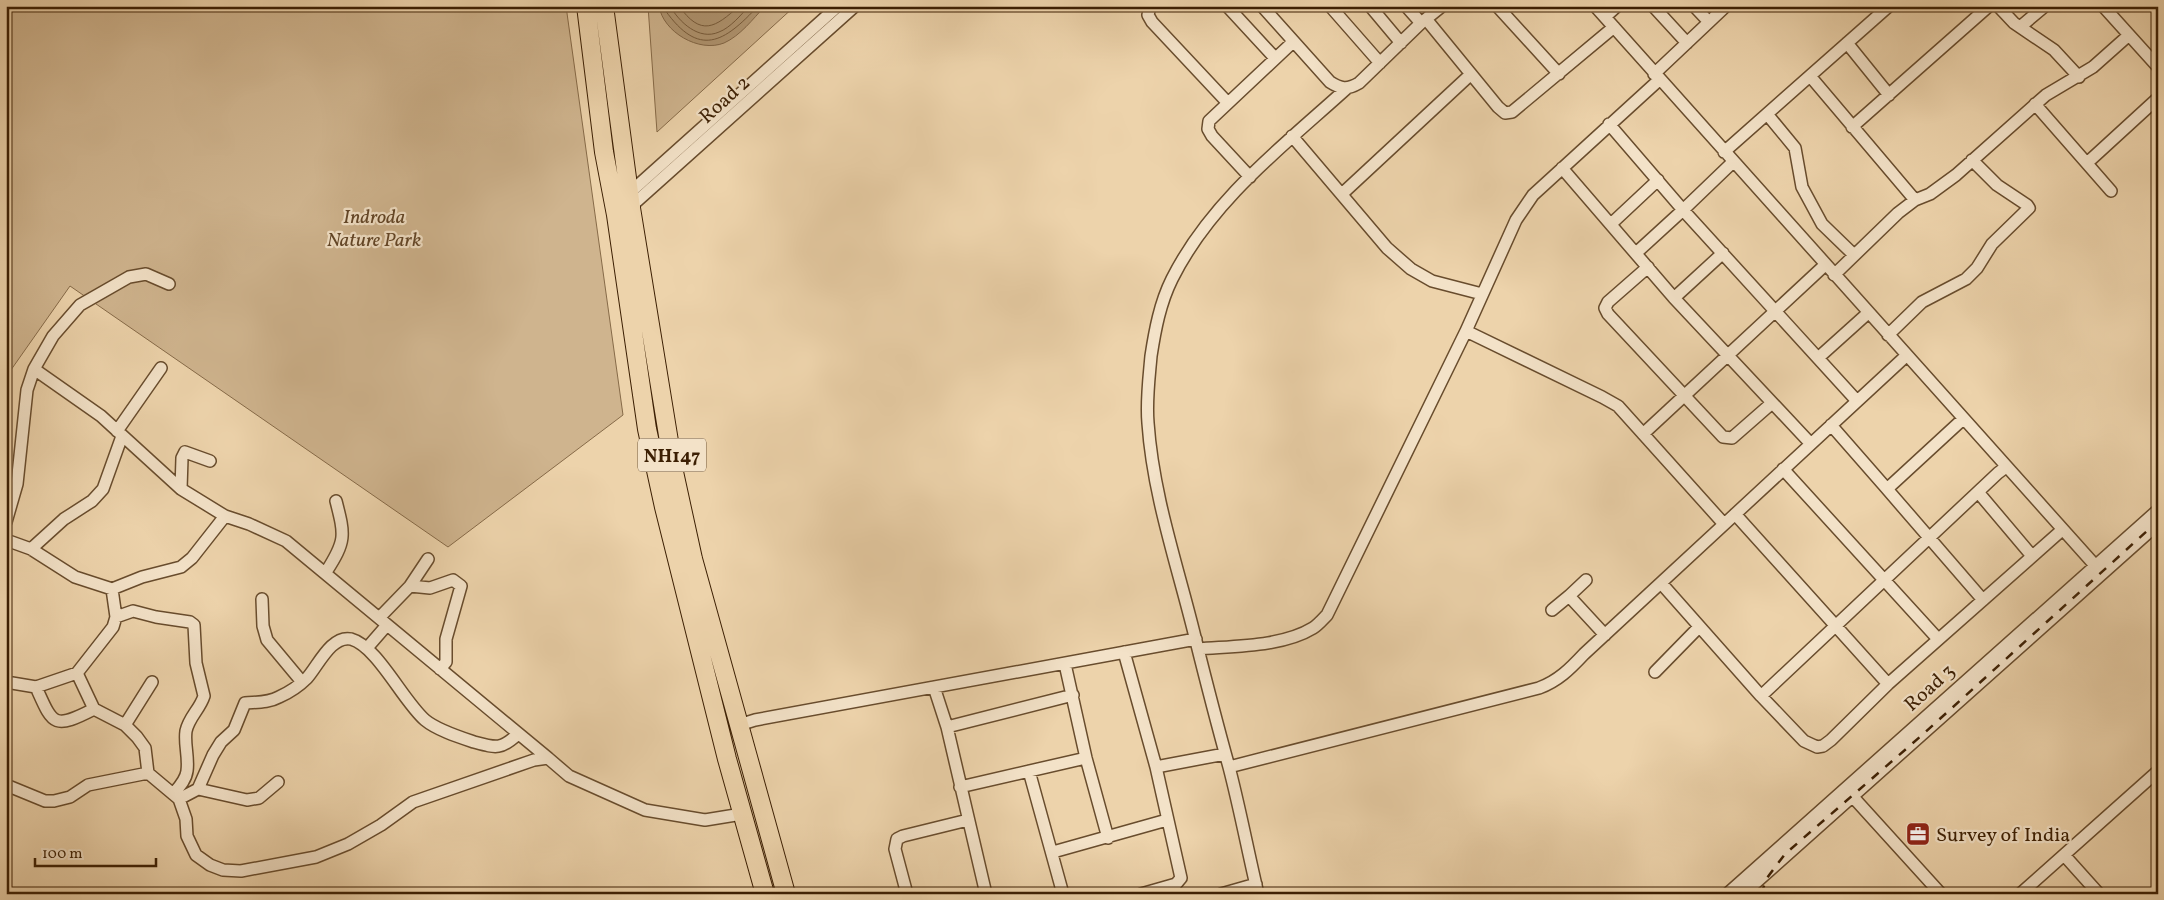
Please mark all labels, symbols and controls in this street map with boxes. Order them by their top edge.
street label: Road 2 [694,70,757,131]
park label: Indroda Nature Park [327,204,421,255]
road number: NH147 [638,438,706,472]
street label: Road 3 [1899,658,1962,719]
office icon: Survey of India [1905,821,1931,847]
place label: Survey of India [1936,822,2070,850]
scale bar [35,835,156,867]
text: 100 m [42,844,82,865]

